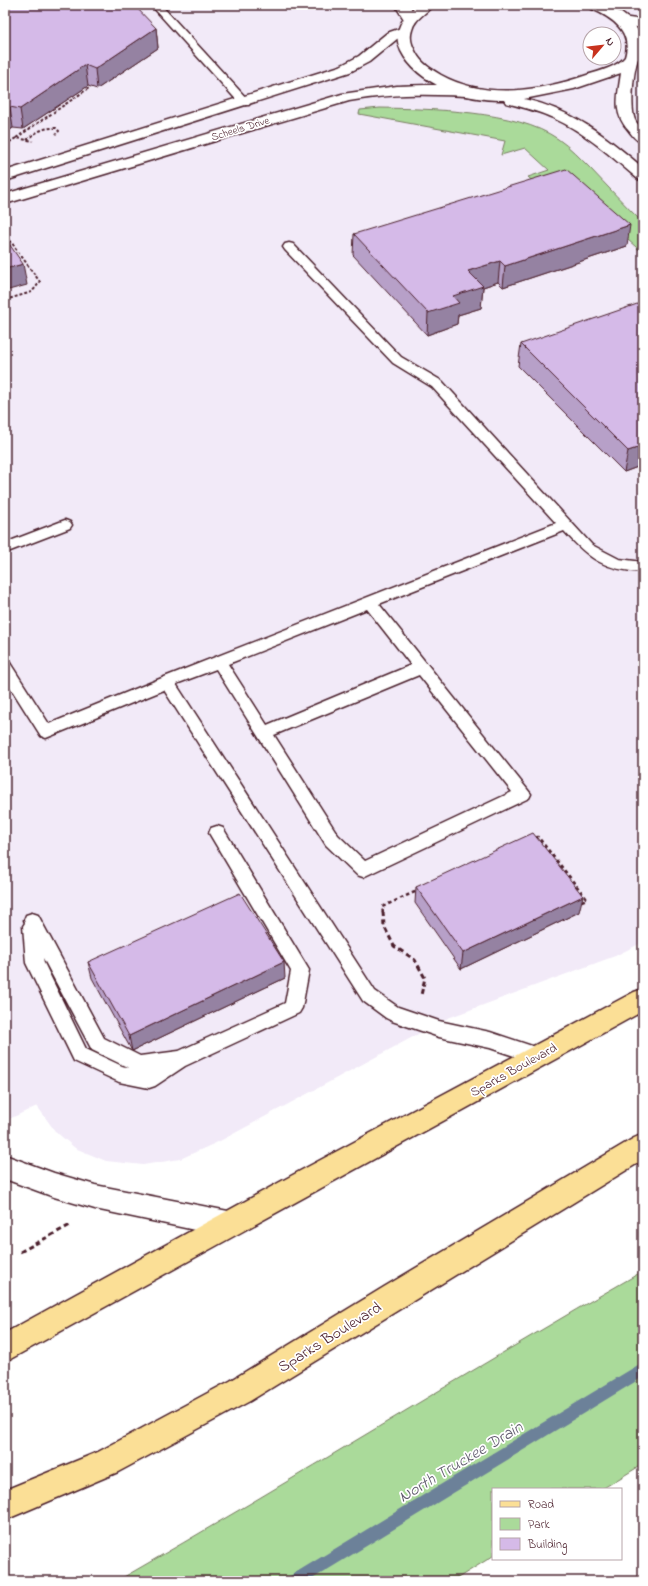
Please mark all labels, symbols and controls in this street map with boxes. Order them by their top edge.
north arrow [582,26,622,66]
text: N [601,35,619,49]
street label: Scheels Drive [209,112,271,145]
street label: Sparks Boulevard [467,1038,561,1102]
street label: Sparks Boulevard [273,1296,387,1379]
water label: North Truckee Drain [394,1415,528,1509]
legend [492,1488,622,1560]
text: Road [528,1496,554,1514]
text: Park [528,1516,550,1534]
text: Building [527,1536,567,1555]

